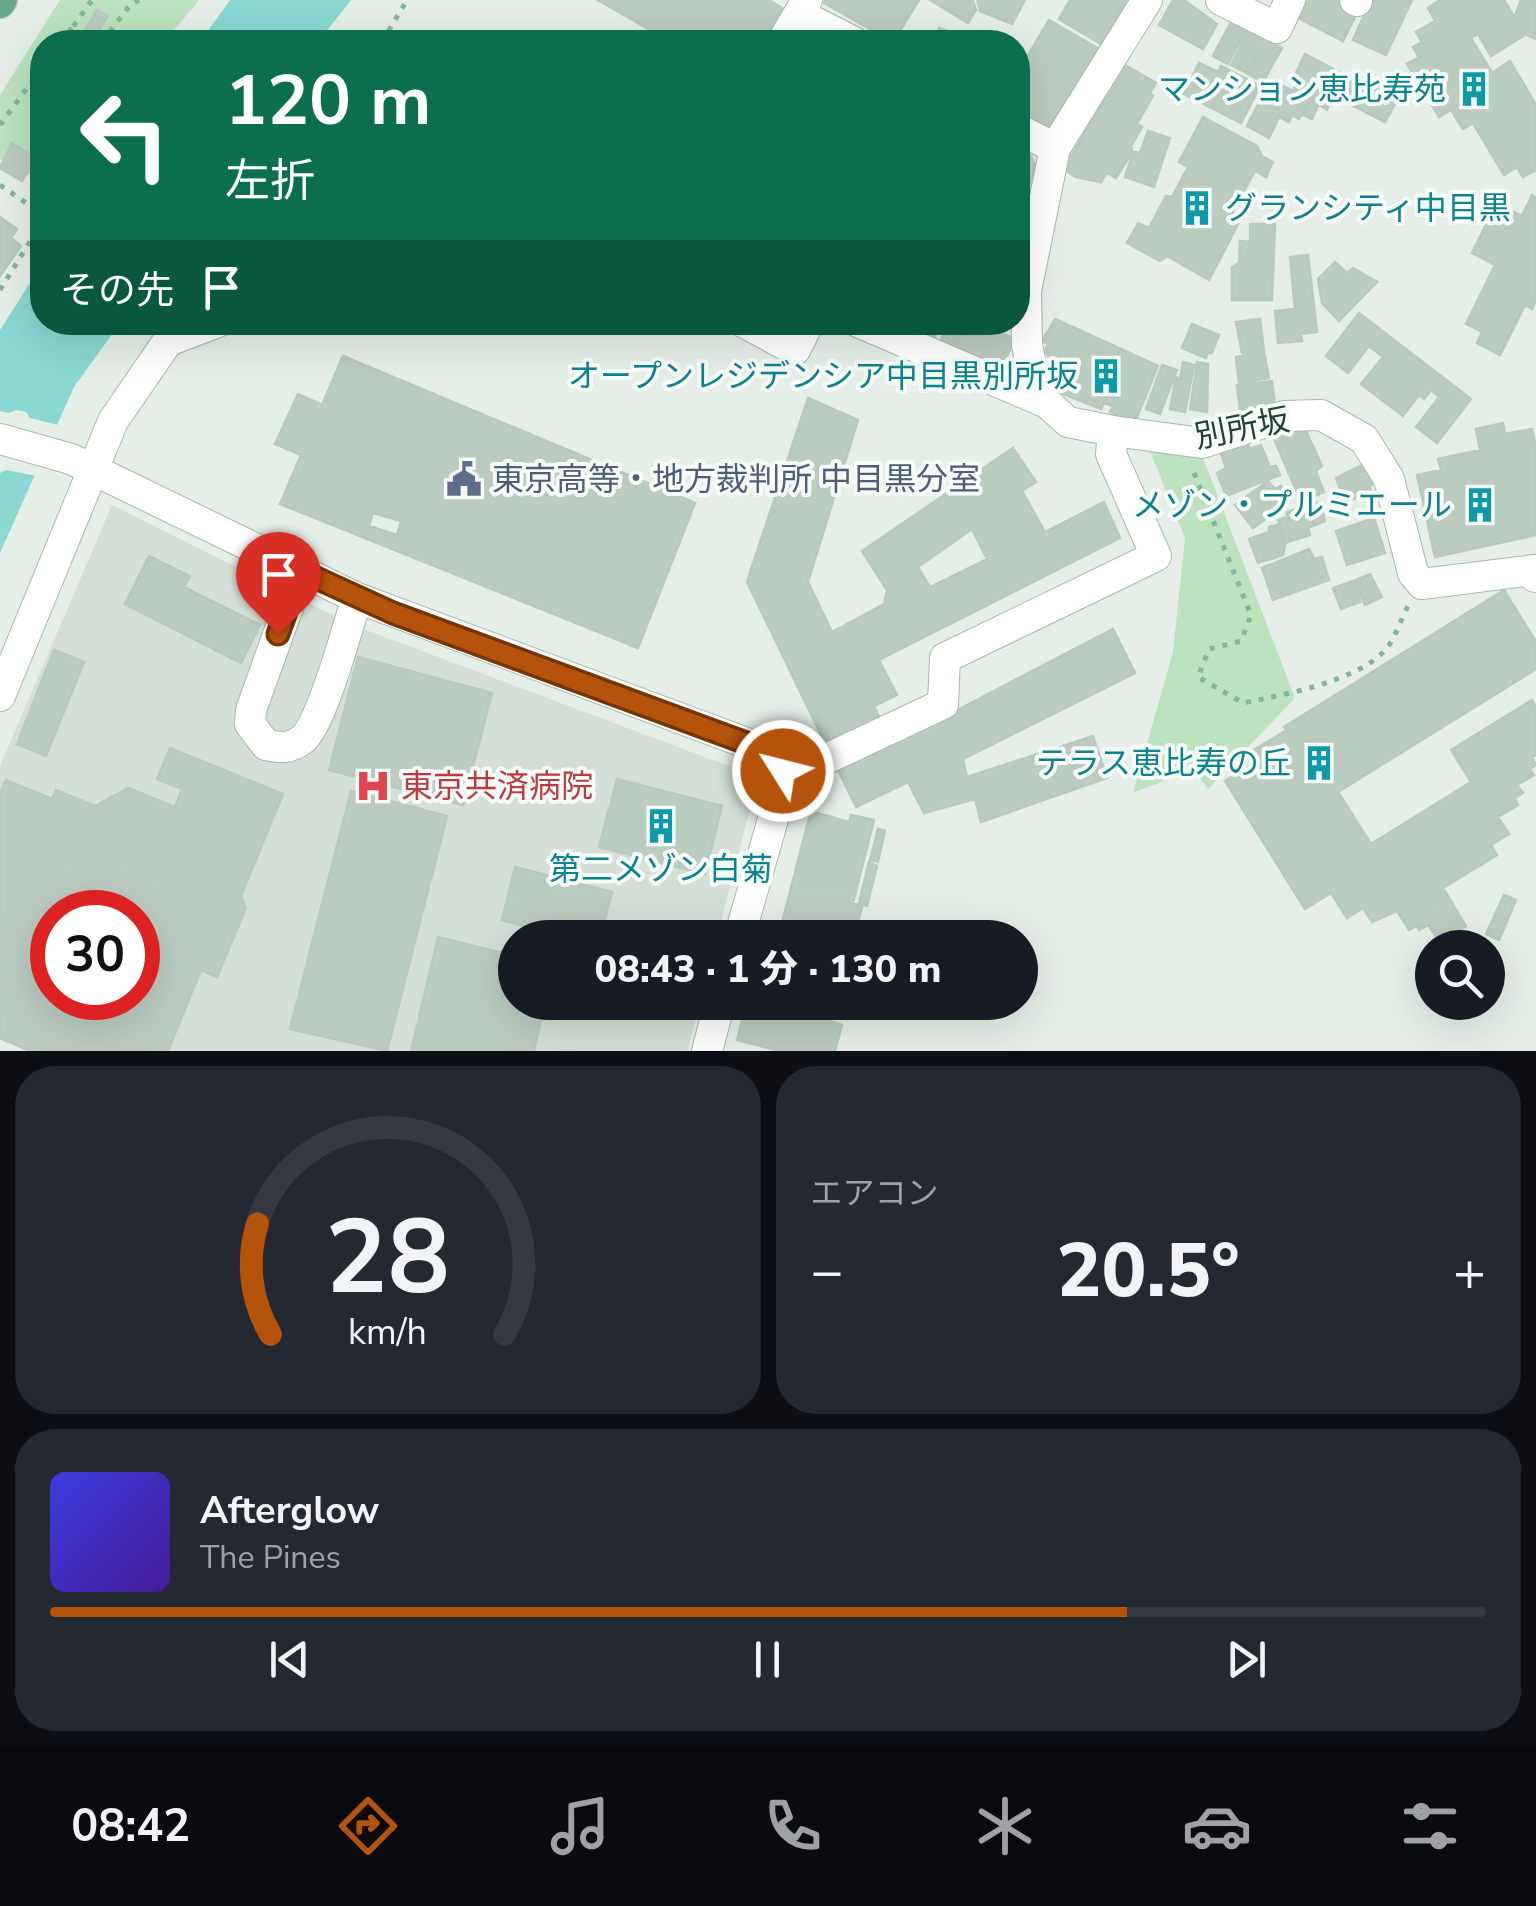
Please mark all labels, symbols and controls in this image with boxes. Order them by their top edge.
text: 120 m [225,53,431,149]
place label: マンション恵比寿苑 [1158,68,1446,111]
icon: left [60,70,190,200]
building icon: マンション恵比寿苑 [1455,70,1493,108]
text: 左折 [225,151,315,212]
place label: グランシティ中目黒 [1225,187,1511,230]
building icon: グランシティ中目黒 [1178,189,1216,227]
icon: arrive [194,260,249,315]
text: その先 [60,265,174,316]
place label: オープンレジデンシア中目黒別所坂 [568,355,1078,398]
building icon: オープンレジデンシア中目黒別所坂 [1087,357,1125,395]
street label: 別所坂 [1191,398,1293,459]
place label: 東京高等・地方裁判所 中目黒分室 [492,458,980,501]
public building icon: 東京高等・地方裁判所 中目黒分室 [445,460,483,498]
place label: メゾン・プルミエール [1132,484,1452,527]
building icon: メゾン・プルミエール [1461,486,1499,524]
pin [236,532,321,635]
icon: arrive [251,547,306,602]
position arrow [731,719,835,823]
place label: テラス恵比寿の丘 [1036,742,1291,785]
building icon: テラス恵比寿の丘 [1300,744,1338,782]
place label: 東京共済病院 [401,765,593,808]
hospital icon: 東京共済病院 [354,767,392,805]
building icon: 第二メゾン白菊 [642,807,680,845]
place label: 第二メゾン白菊 [549,848,773,891]
speed limit sign: 30 [30,890,160,1020]
map controls [1415,930,1505,1020]
button: search [1415,930,1505,1020]
text: 08:43 · 1 分 · 130 m [594,944,942,995]
text: エアコン [811,1172,939,1215]
text: 28 [325,1187,450,1329]
text: 20.5° [1057,1220,1240,1322]
text: − [811,1234,844,1309]
text: + [1453,1234,1486,1309]
text: km/h [348,1308,427,1357]
text: Afterglow [200,1485,379,1536]
text: The Pines [200,1536,341,1579]
icon: previous [262,1632,317,1687]
icon: pause [740,1632,795,1687]
icon: next [1219,1632,1274,1687]
icon: directions [333,1791,403,1861]
icon: music [545,1791,615,1861]
icon: phone [758,1791,828,1861]
icon: climate [970,1791,1040,1861]
icon: car [1182,1791,1252,1861]
icon: filters [1395,1791,1465,1861]
text: 08:42 [71,1796,190,1857]

